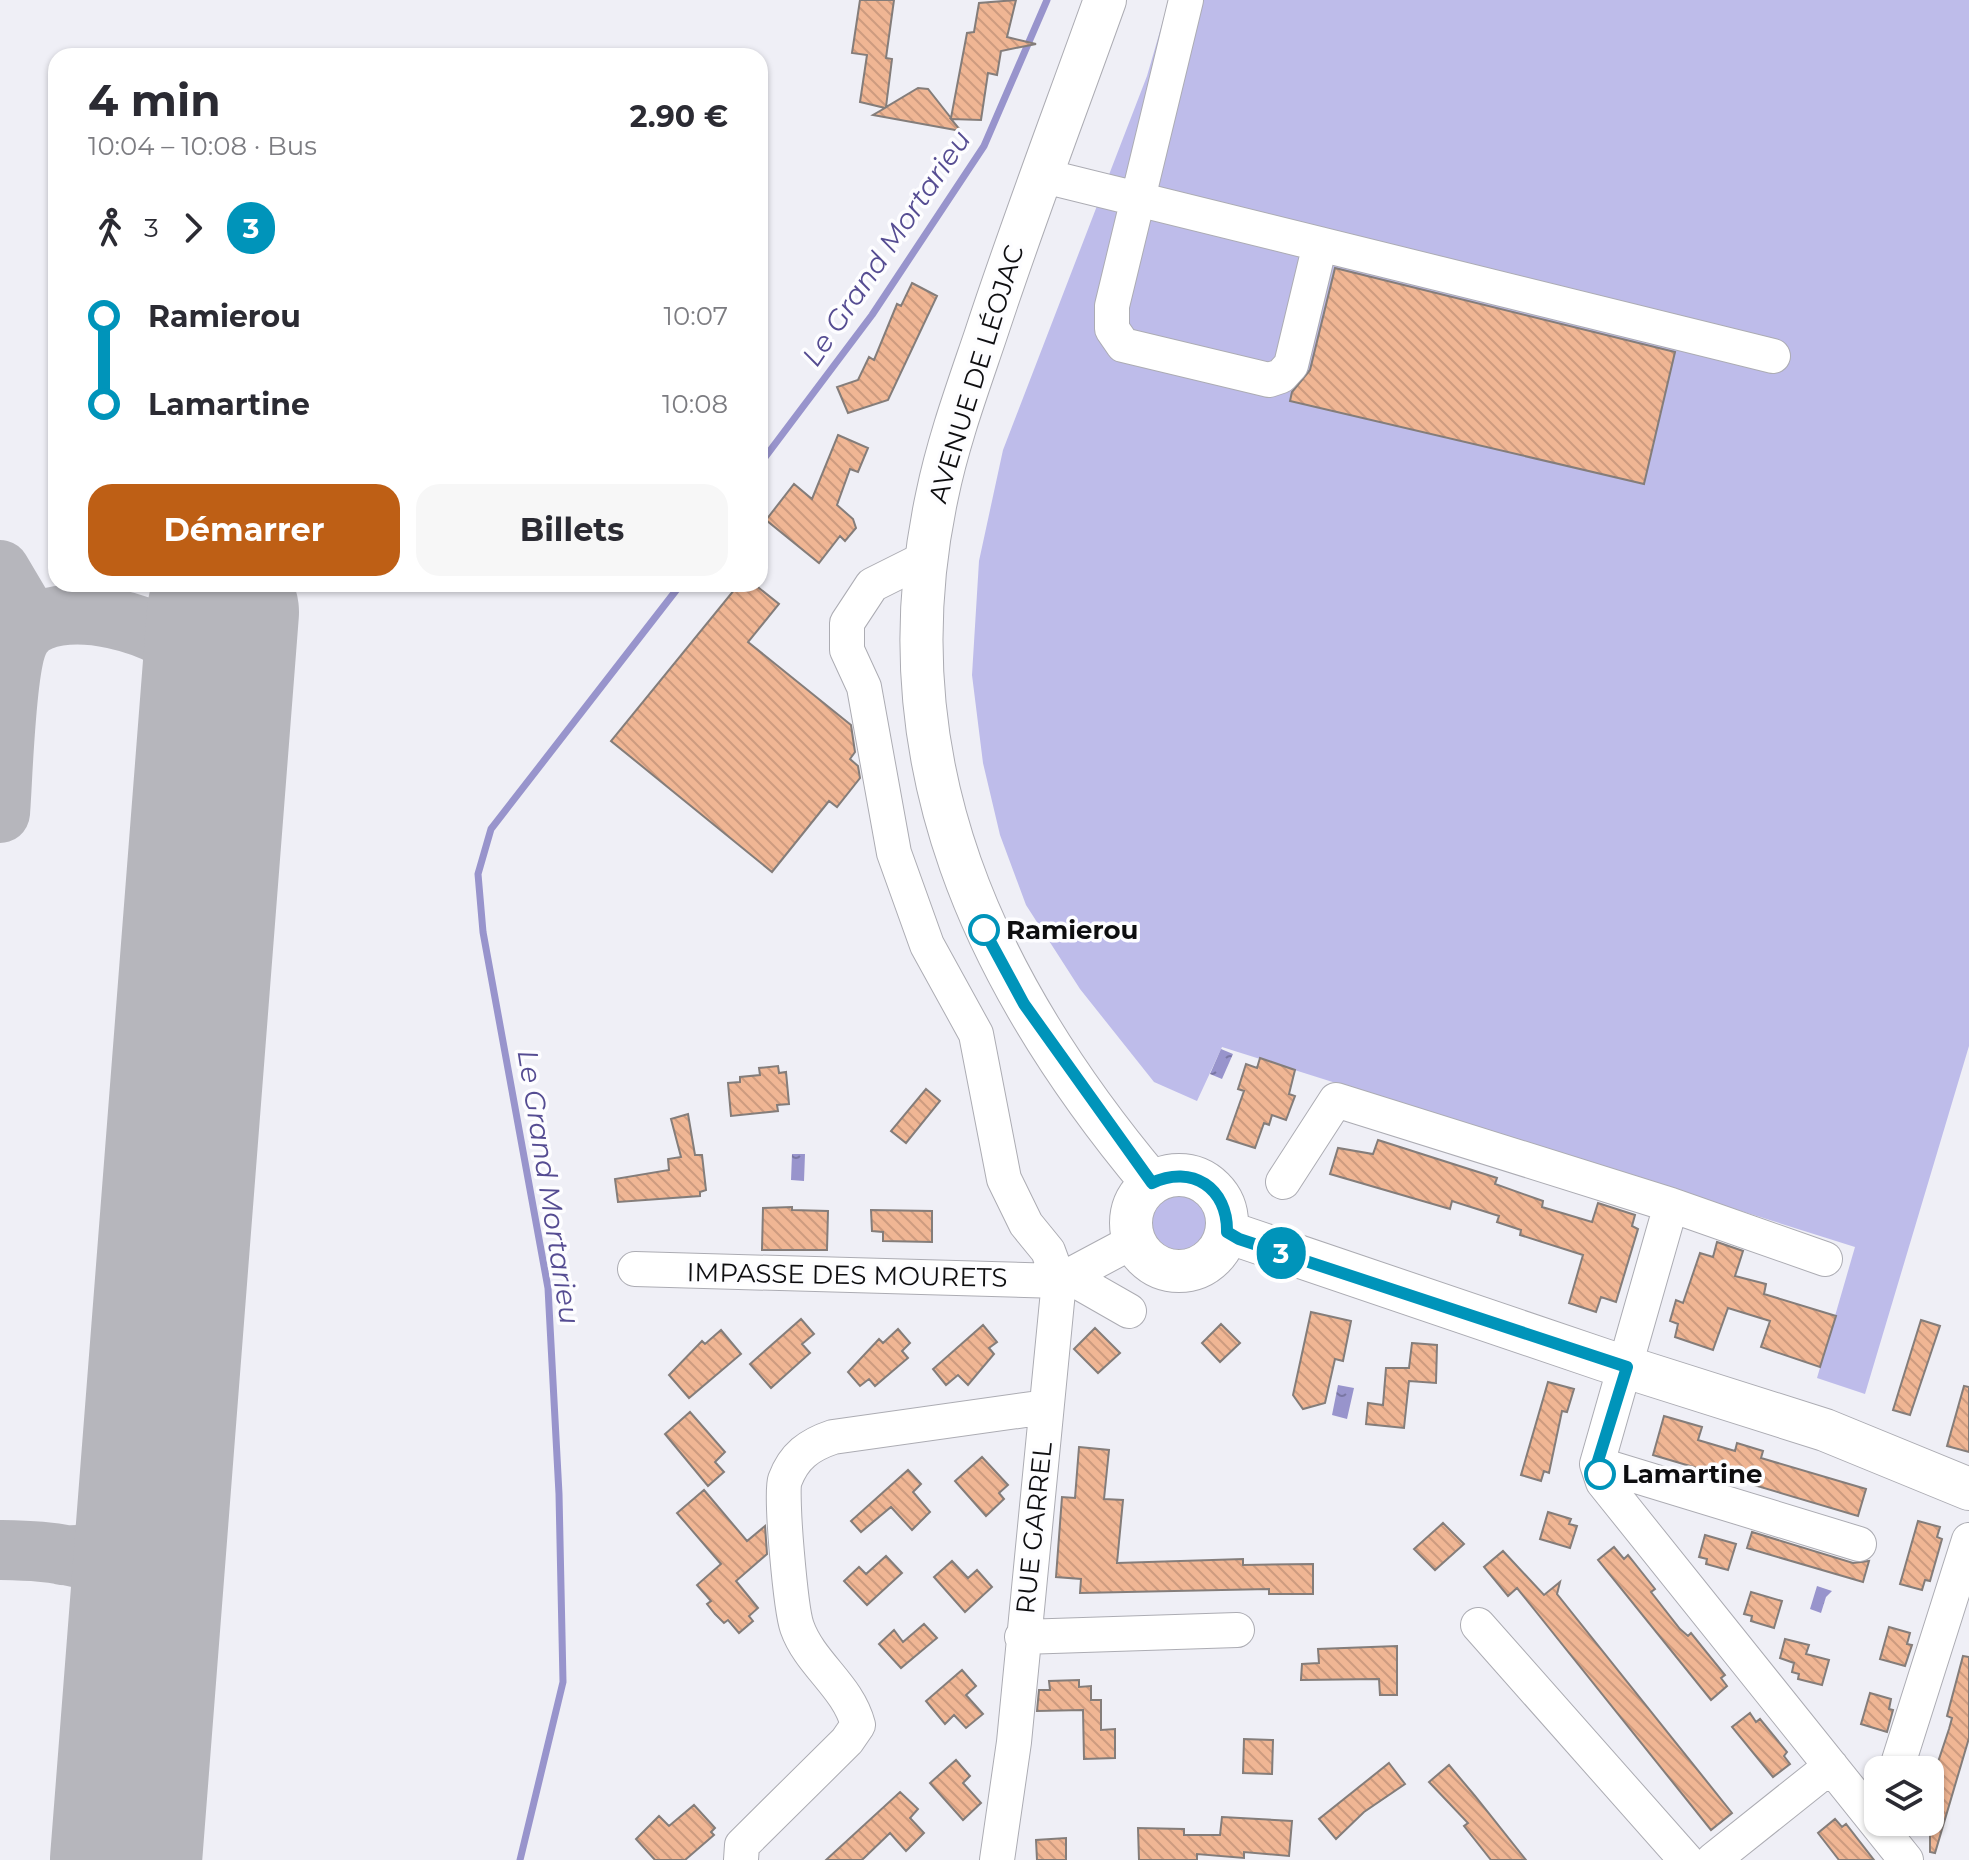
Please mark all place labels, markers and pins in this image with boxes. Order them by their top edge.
place label: Ramierou [1006,914,1138,946]
marker: Ramierou [969,915,999,945]
place label: Lamartine [1622,1458,1762,1490]
marker: Lamartine [1585,1459,1615,1489]

